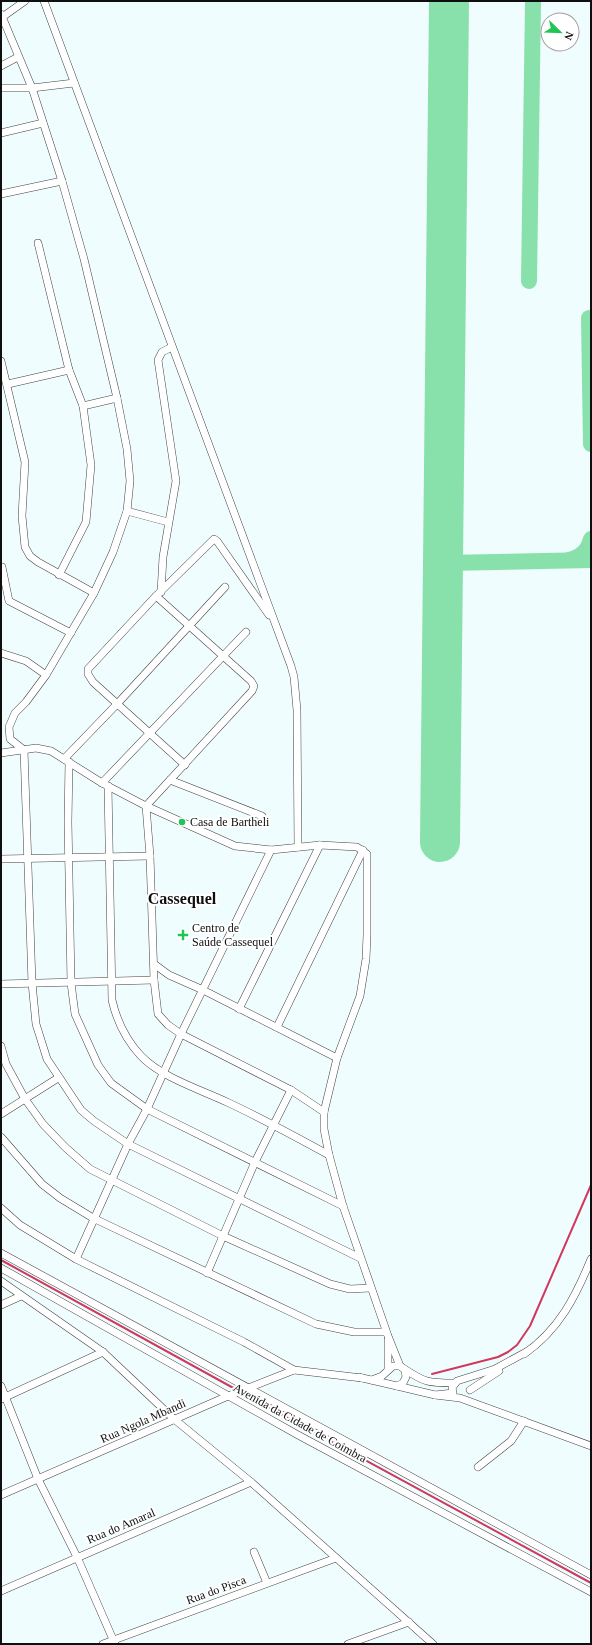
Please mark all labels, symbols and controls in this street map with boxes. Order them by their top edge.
north arrow [540,12,580,52]
text: N [562,30,576,42]
place label: Casa de Bartheli [190,815,270,829]
marker: Casa de Bartheli [177,817,187,827]
district label: Cassequel [148,890,217,908]
place label: Centro de Saúde Cassequel [192,921,274,949]
marker: Centro de Saúde Cassequel [177,929,189,941]
street label: Avenida da Cidade de Coimbra [231,1380,370,1466]
street label: Rua Ngola Mbandi [98,1396,188,1446]
street label: Rua do Amaral [85,1505,158,1547]
street label: Rua do Pisca [184,1572,248,1607]

